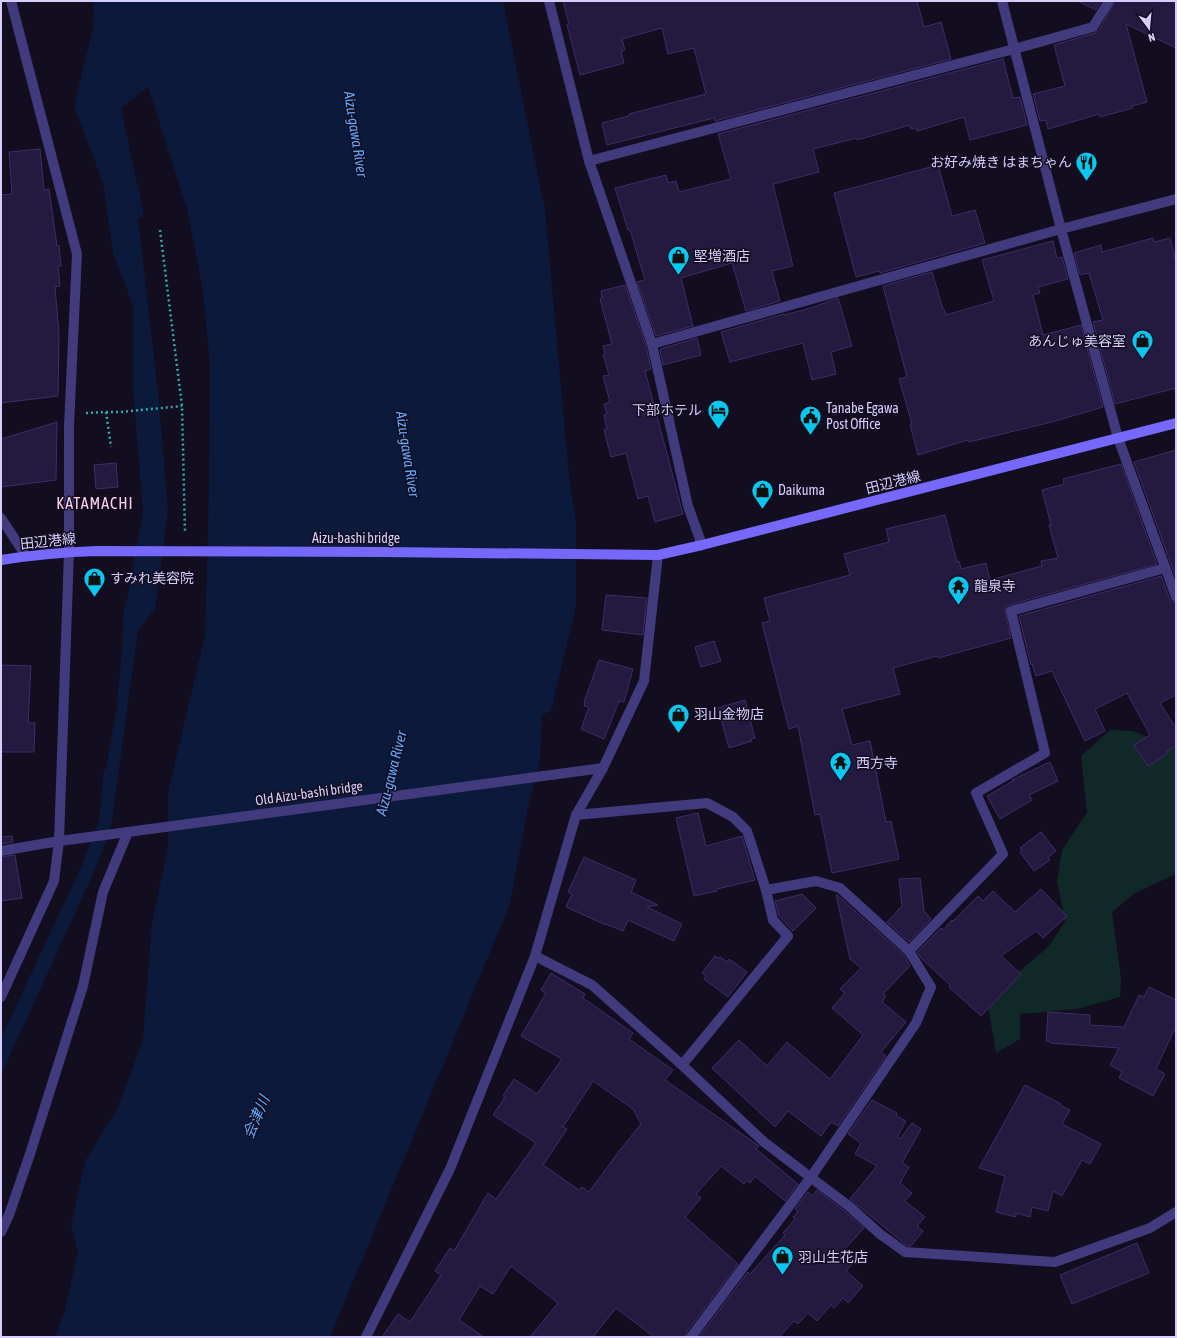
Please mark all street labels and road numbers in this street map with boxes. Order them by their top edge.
street label: 田辺港線 [864,467,922,497]
street label: 田辺港線 [19,530,77,552]
street label: Aizu-bashi bridge [312,530,400,546]
street label: Old Aizu-bashi bridge [254,778,364,808]

